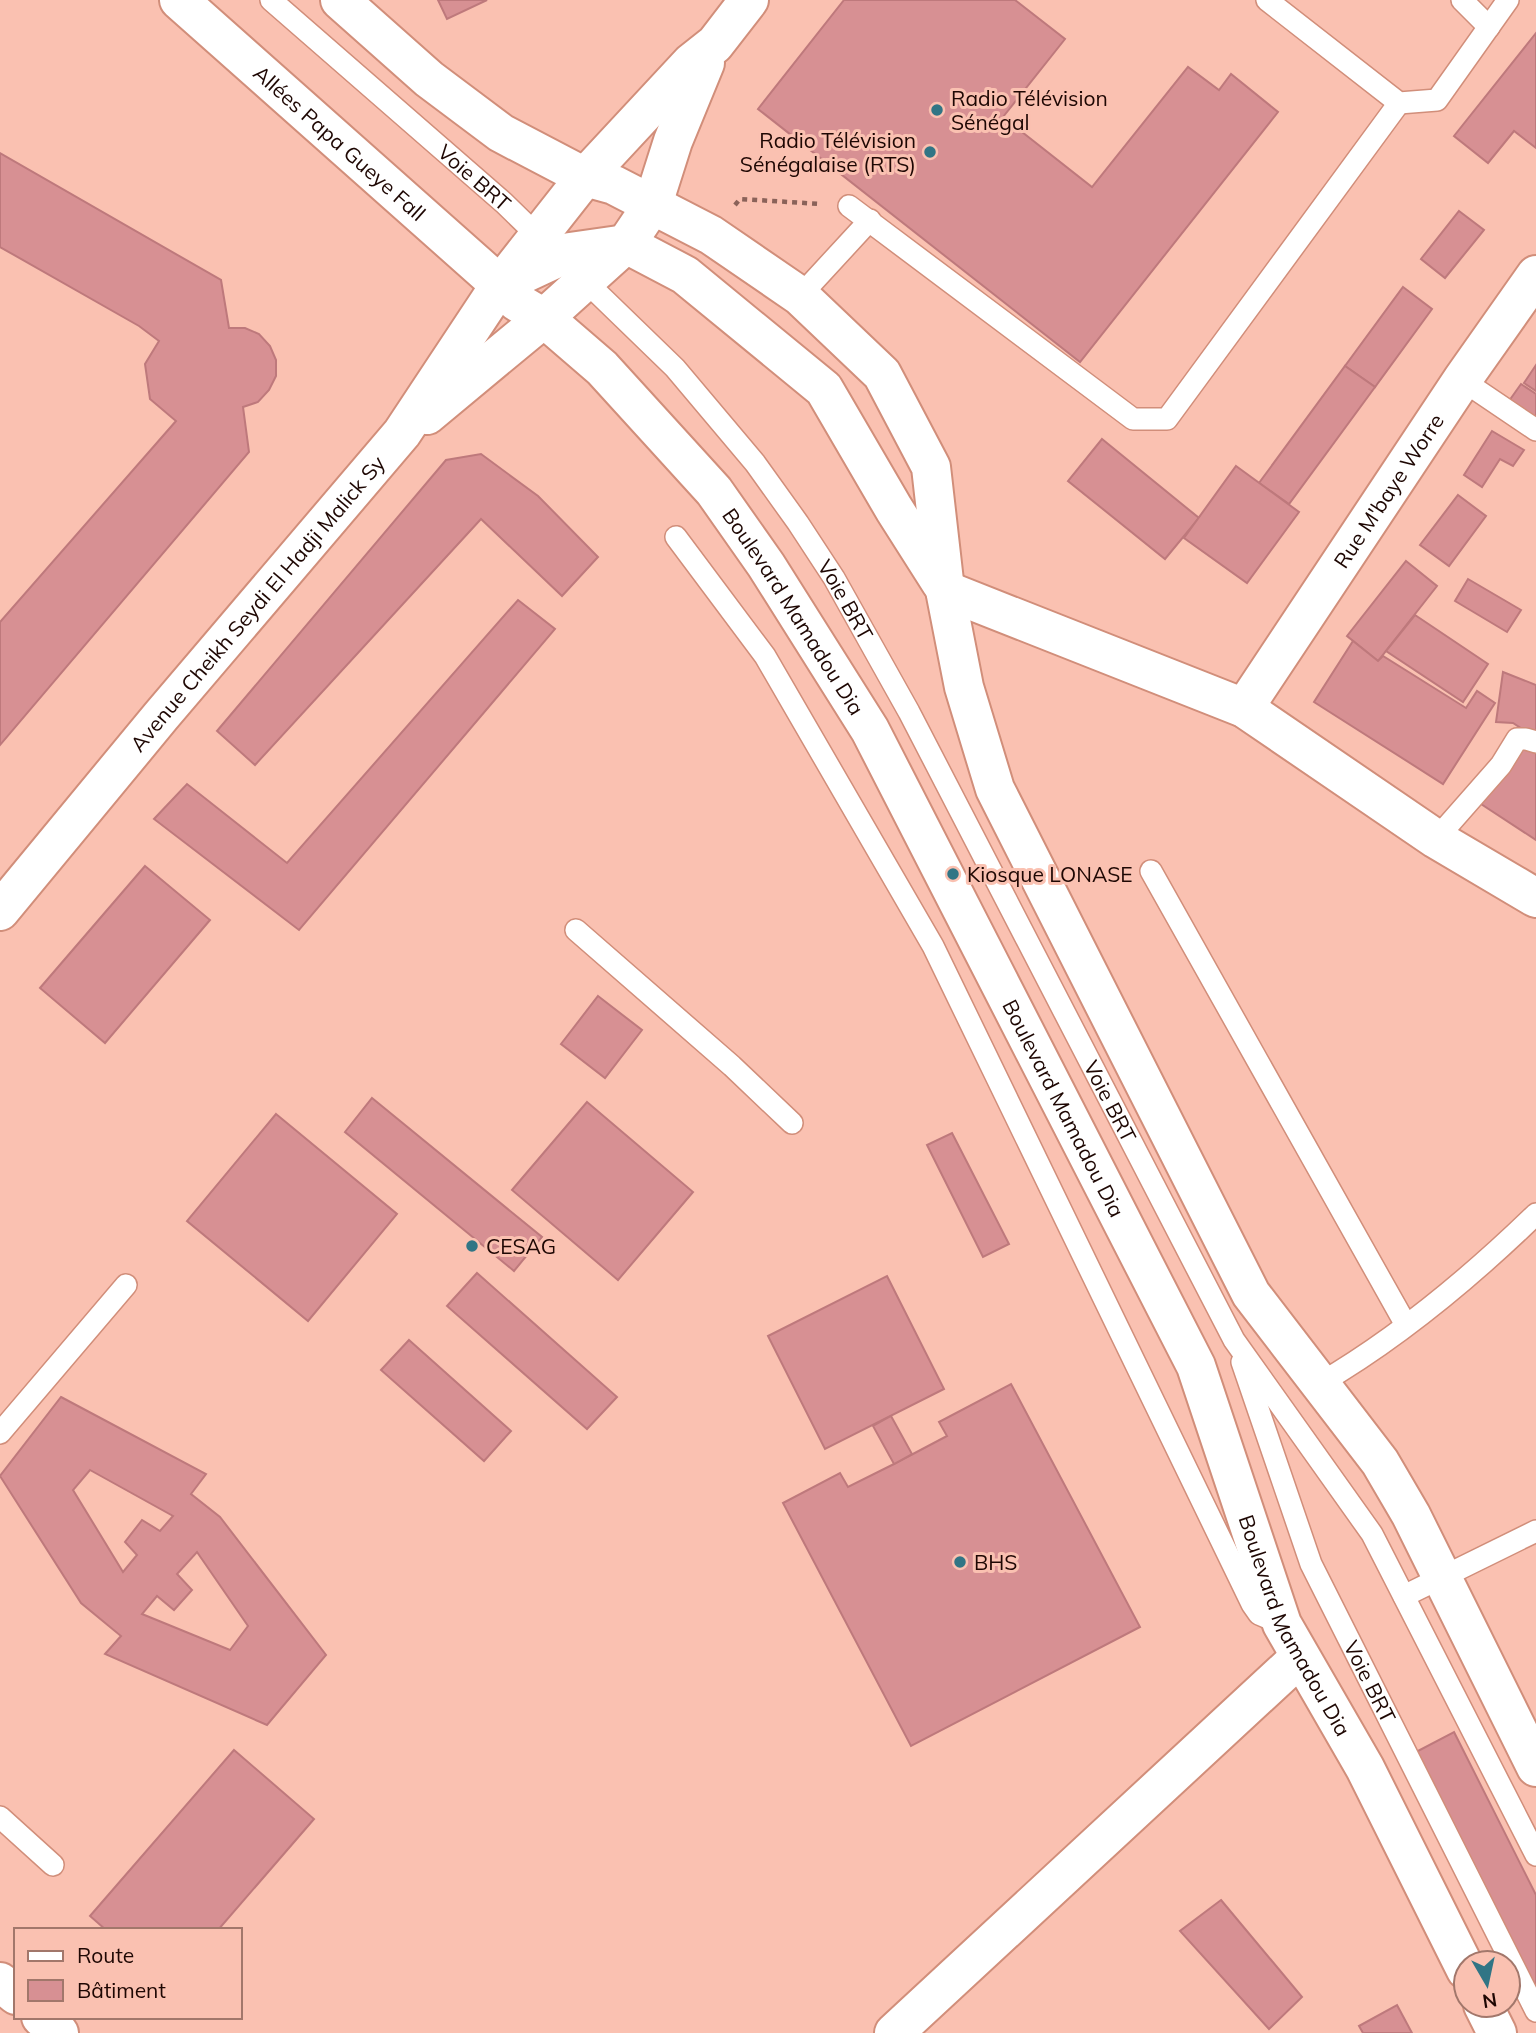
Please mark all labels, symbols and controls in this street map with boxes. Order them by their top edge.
street label: Allées Papa Gueye Fall [248,60,431,226]
place label: Radio Télévision Sénégal [951,85,1108,135]
marker: Radio Télévision Sénégal [929,102,945,118]
place label: Radio Télévision Sénégalaise (RTS) [740,127,916,177]
street label: Voie BRT [433,139,517,216]
marker: Radio Télévision Sénégalaise (RTS) [922,144,938,160]
street label: Rue M'baye Worre [1328,408,1449,573]
street label: Avenue Cheikh Seydi El Hadji Malick Sy [124,450,390,757]
street label: Boulevard Mamadou Dia [717,503,870,720]
street label: Voie BRT [812,554,879,645]
place label: Kiosque LONASE [967,861,1133,887]
marker: Kiosque LONASE [945,866,961,882]
street label: Boulevard Mamadou Dia [997,995,1130,1221]
street label: Voie BRT [1078,1056,1142,1147]
place label: CESAG [486,1233,556,1259]
marker: CESAG [464,1238,480,1254]
street label: Boulevard Mamadou Dia [1234,1511,1357,1740]
place label: BHS [974,1549,1017,1575]
marker: BHS [952,1554,968,1570]
street label: Voie BRT [1339,1636,1402,1727]
legend [14,1928,242,2019]
text: Route [77,1942,134,1968]
north arrow [1452,1949,1522,2019]
text: Bâtiment [77,1977,166,2003]
text: N [1481,1988,1499,2014]

